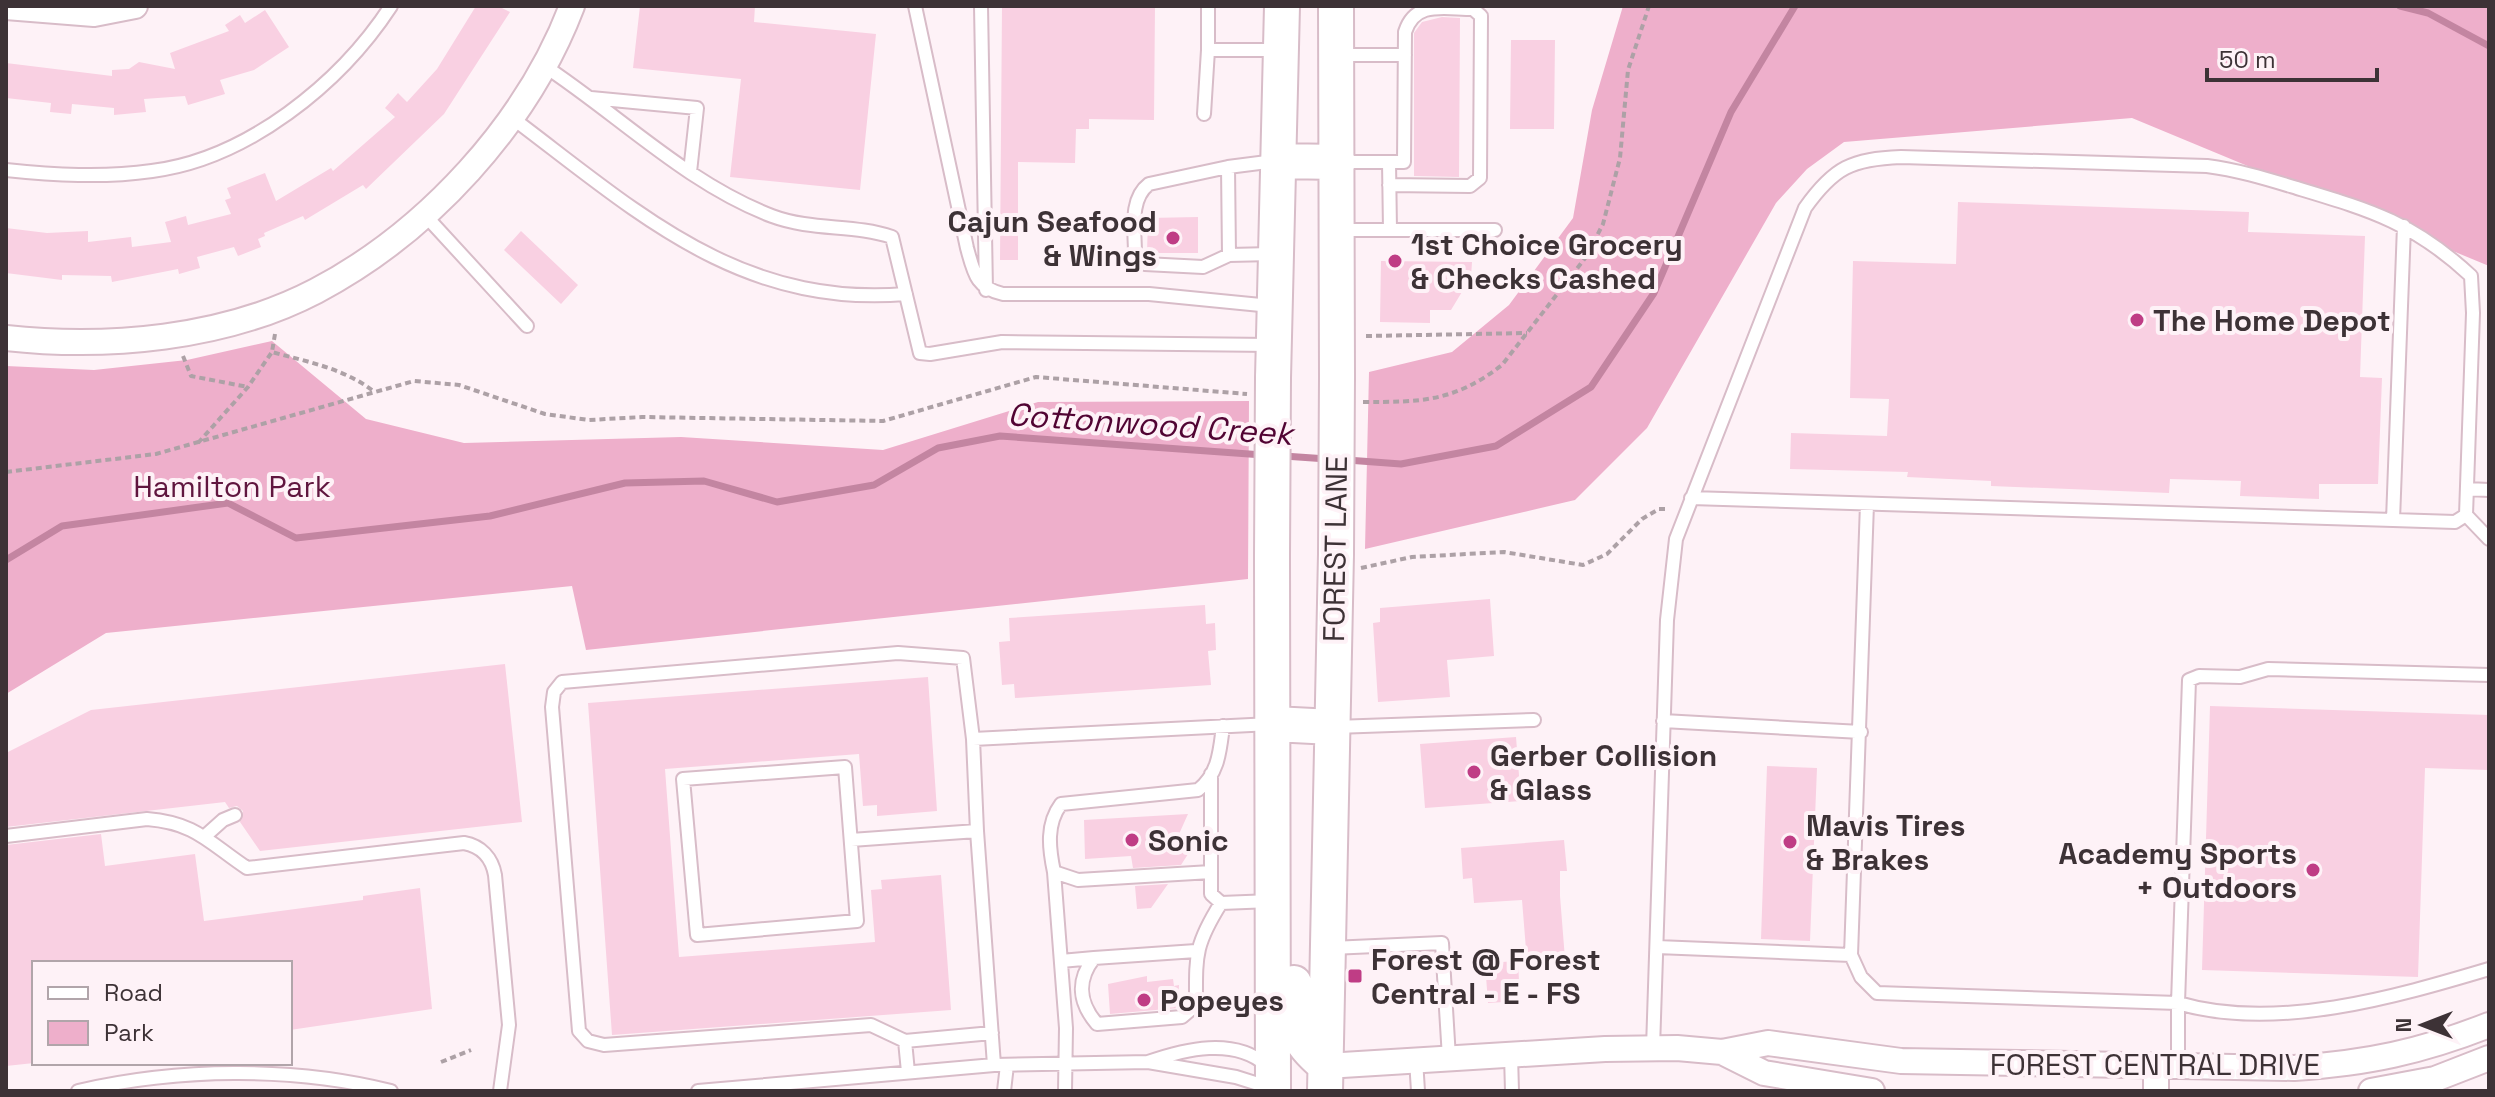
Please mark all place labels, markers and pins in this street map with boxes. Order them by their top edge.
place label: Cajun Seafood & Wings [948,202,1157,275]
place label: 1st Choice Grocery & Checks Cashed [1411,225,1683,298]
marker: Cajun Seafood & Wings [1164,229,1182,247]
marker: 1st Choice Grocery & Checks Cashed [1386,252,1404,270]
place label: The Home Depot [2153,301,2391,340]
marker: The Home Depot [2128,311,2146,329]
place label: Gerber Collision & Glass [1490,736,1717,809]
marker: Gerber Collision & Glass [1465,763,1483,781]
place label: Mavis Tires & Brakes [1806,806,1965,879]
place label: Sonic [1148,821,1229,860]
marker: Sonic [1123,831,1141,849]
marker: Mavis Tires & Brakes [1781,833,1799,851]
place label: Academy Sports + Outdoors [2058,834,2297,907]
marker: Academy Sports + Outdoors [2304,861,2322,879]
place label: Forest @ Forest Central - E - FS [1371,940,1601,1013]
marker: Forest @ Forest Central - E - FS [1346,967,1364,985]
place label: Popeyes [1160,981,1284,1020]
marker: Popeyes [1135,991,1153,1009]

